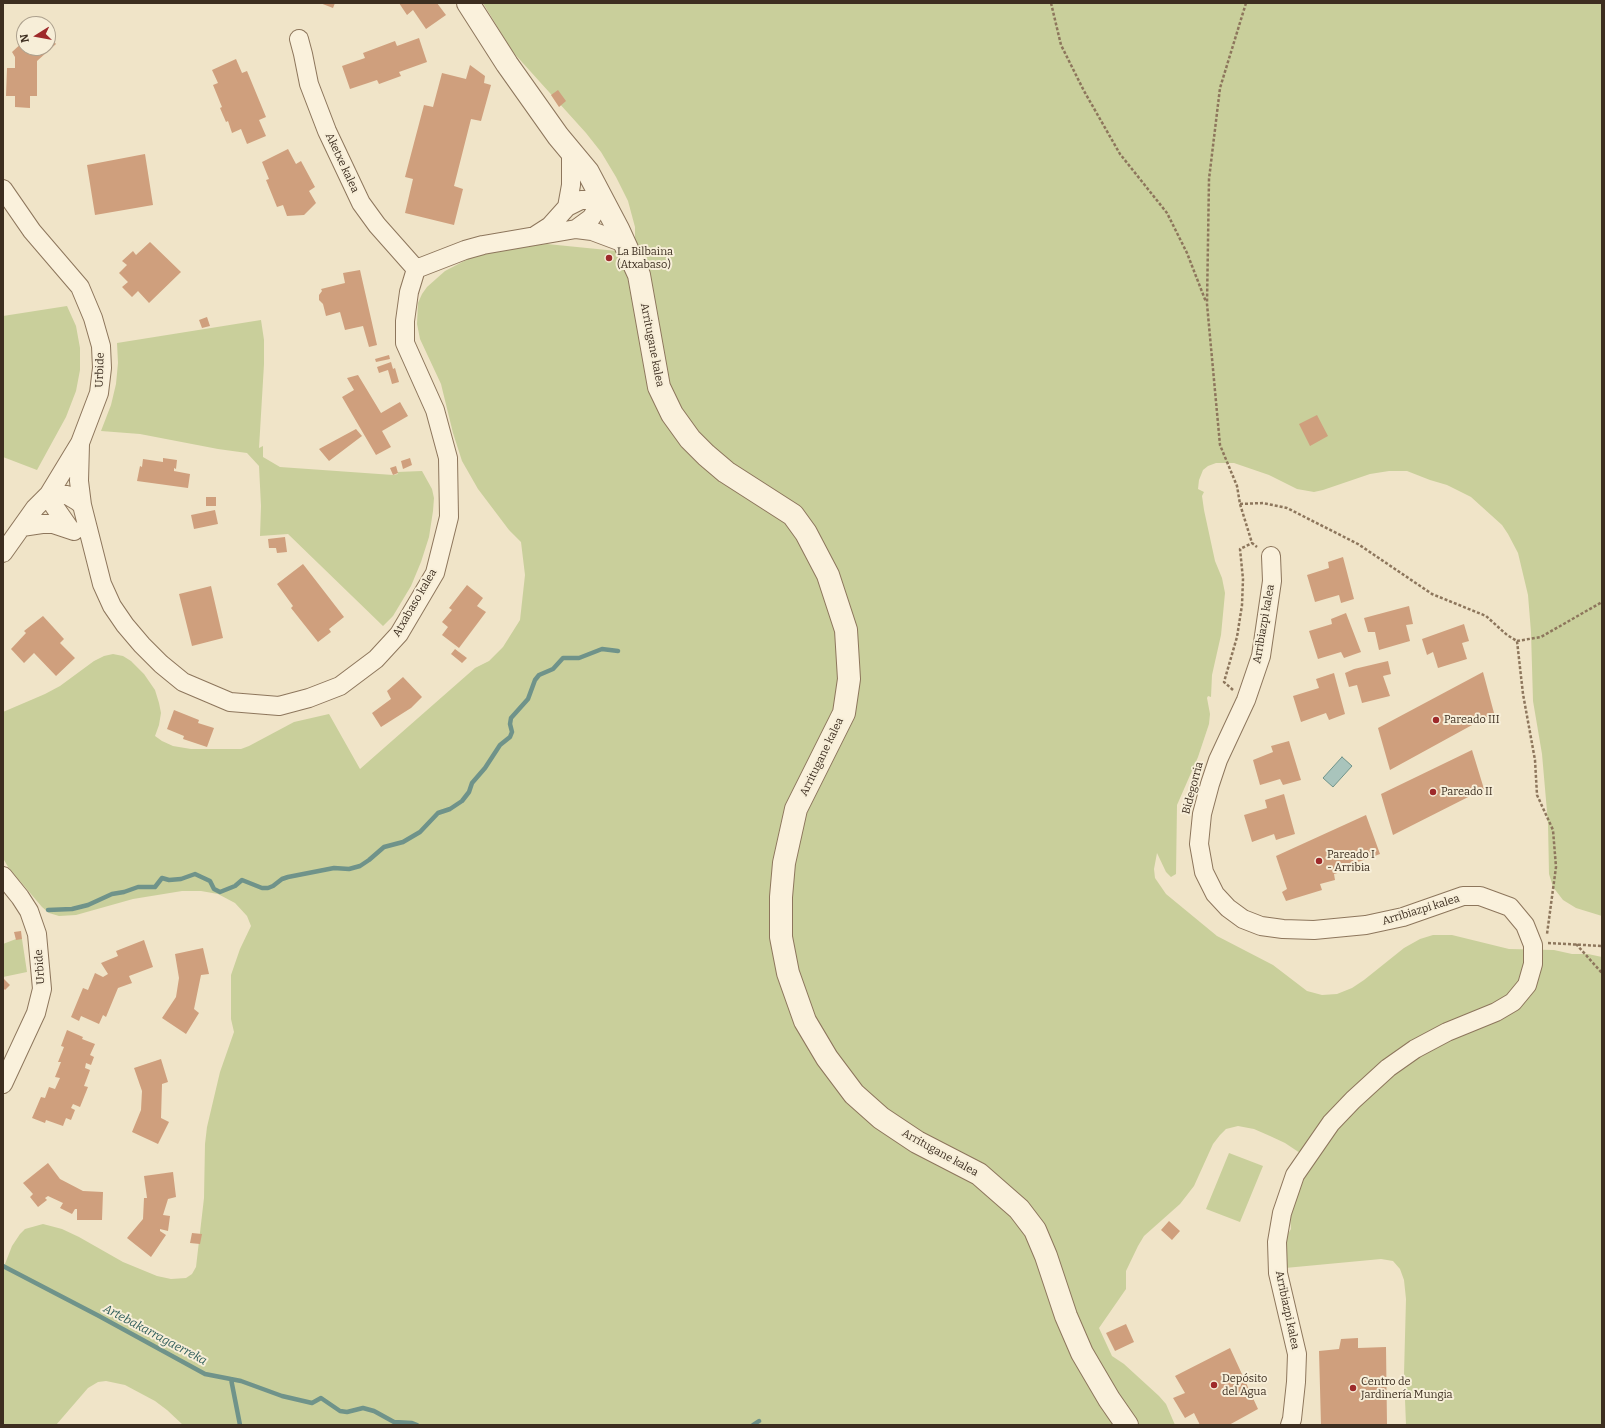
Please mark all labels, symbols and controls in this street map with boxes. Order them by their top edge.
north arrow [16,16,56,56]
text: N [18,33,32,44]
street label: Aketxe kalea [322,131,362,195]
place label: La Bilbaina (Atxabaso) [617,245,673,271]
marker: La Bilbaina (Atxabaso) [604,253,614,263]
street label: Arritugane kalea [637,302,667,388]
street label: Urbide [93,352,107,388]
street label: Atxabaso kalea [390,567,440,639]
street label: Arribiazpi kalea [1251,583,1277,665]
place label: Pareado III [1444,713,1500,727]
marker: Pareado III [1431,715,1441,725]
street label: Arritugane kalea [797,716,847,798]
street label: Bidegorria [1180,760,1206,816]
place label: Pareado II [1441,785,1493,799]
marker: Pareado II [1428,787,1438,797]
place label: Pareado I - Arribia [1327,848,1375,874]
marker: Pareado I - Arribia [1314,856,1324,866]
street label: Arribiazpi kalea [1381,892,1461,928]
street label: Urbide [32,949,48,985]
street label: Arritugane kalea [899,1127,981,1179]
street label: Arribiazpi kalea [1272,1269,1302,1351]
water label: Artebakarragaerreka [101,1302,209,1368]
place label: Depósito del Agua [1222,1372,1267,1398]
place label: Centro de Jardinería Mungia [1361,1375,1453,1401]
marker: Depósito del Agua [1209,1380,1219,1390]
marker: Centro de Jardinería Mungia [1348,1383,1358,1393]

